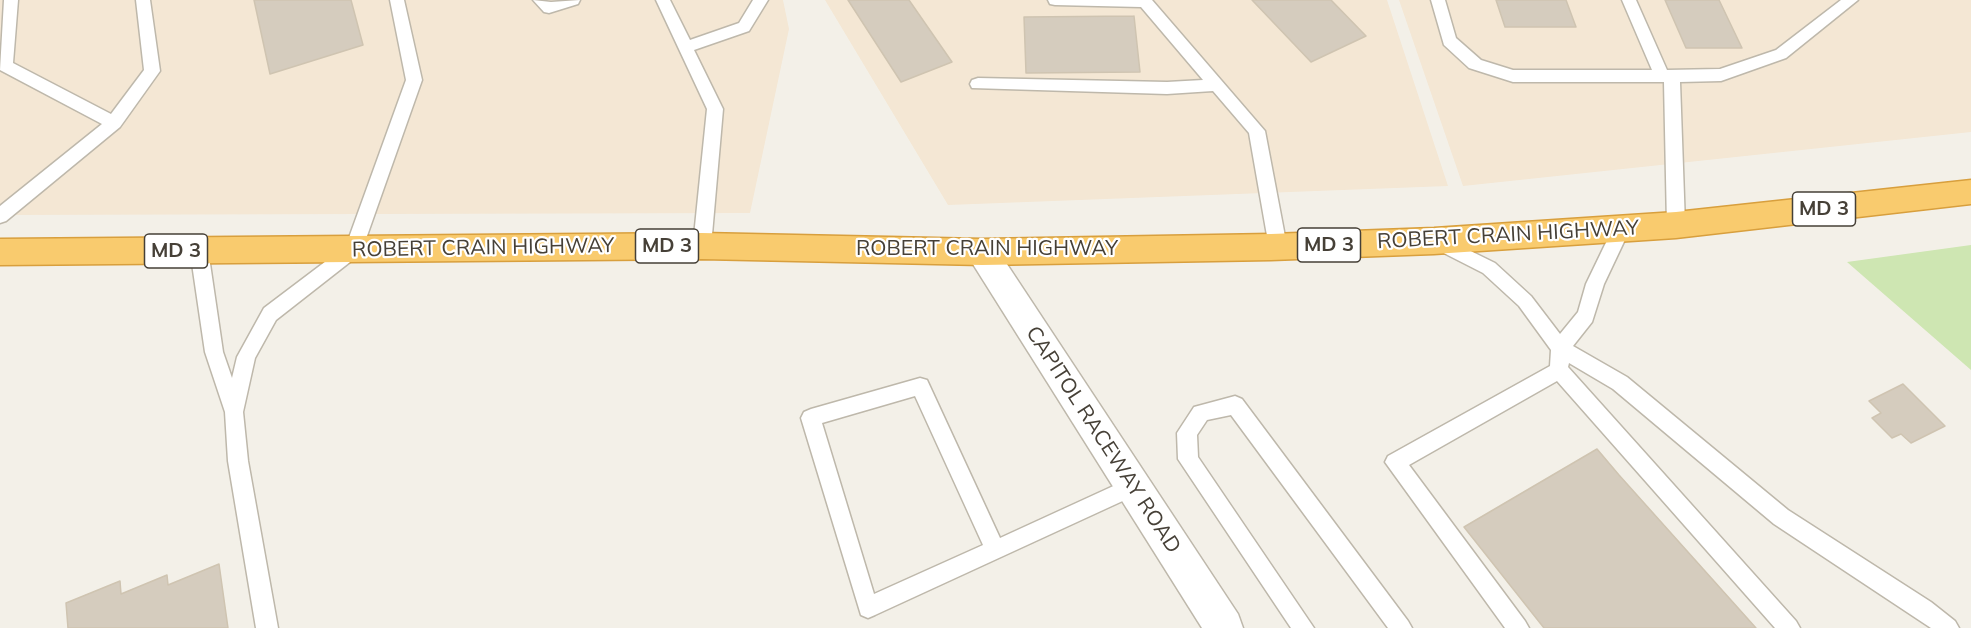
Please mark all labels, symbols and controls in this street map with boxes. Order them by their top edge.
road number: MD 3 [1792,192,1856,226]
street label: ROBERT CRAIN HIGHWAY [1376,216,1640,254]
road number: MD 3 [1298,228,1360,262]
road number: MD 3 [636,229,698,263]
street label: ROBERT CRAIN HIGHWAY [352,233,614,263]
road number: MD 3 [144,234,207,268]
street label: ROBERT CRAIN HIGHWAY [856,236,1118,262]
street label: CAPITOL RACEWAY ROAD [1020,322,1186,558]

